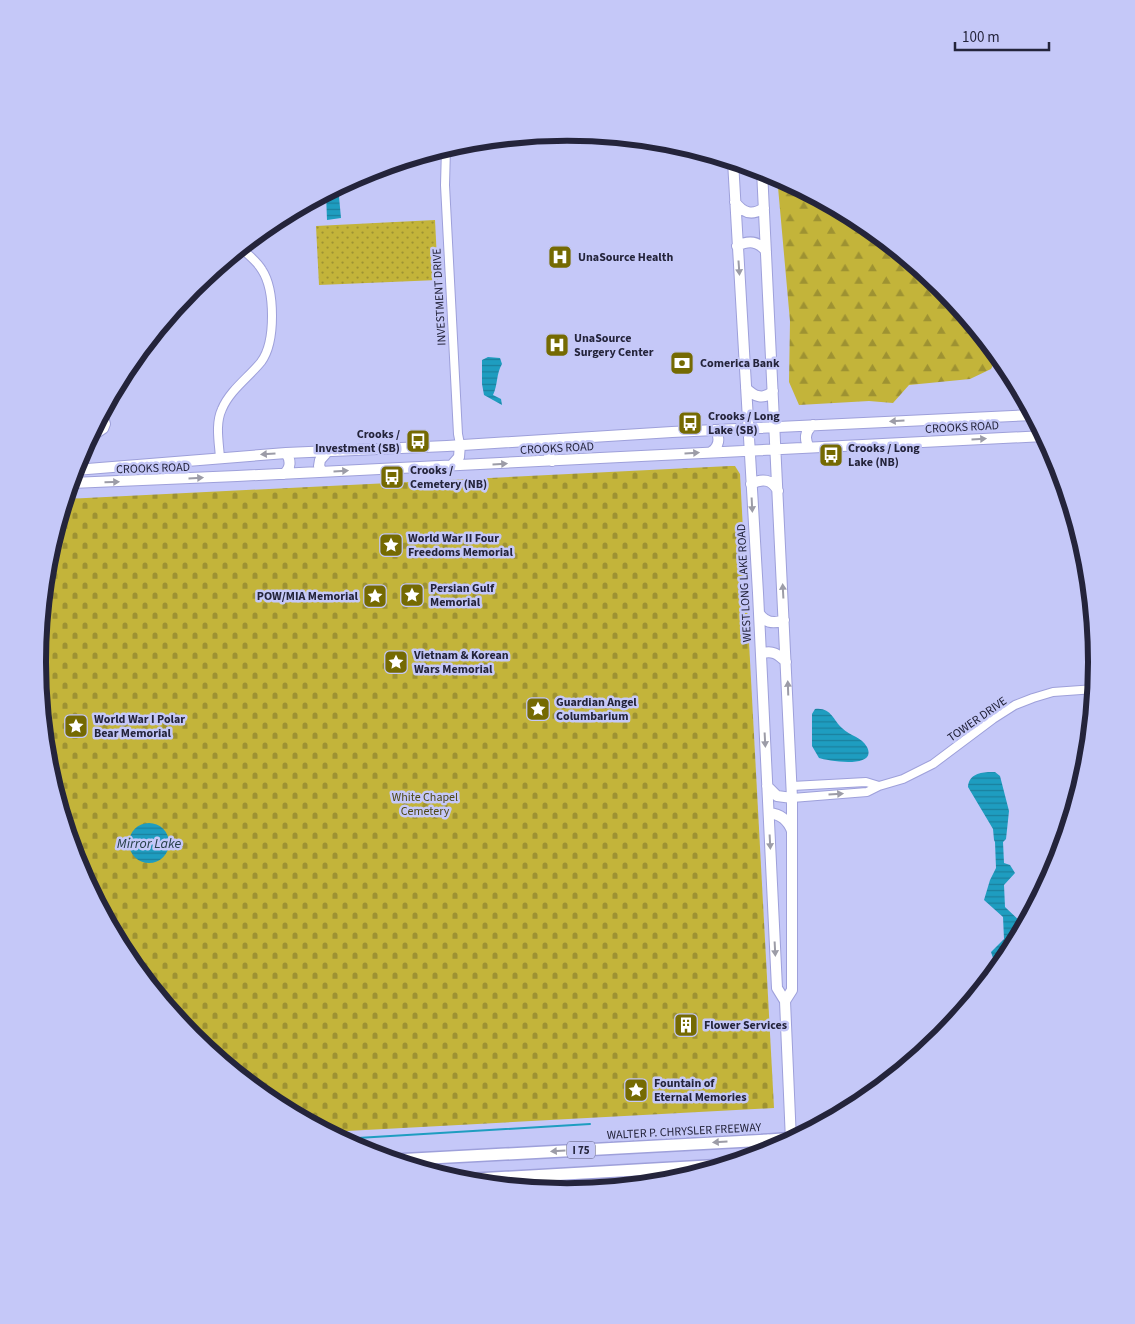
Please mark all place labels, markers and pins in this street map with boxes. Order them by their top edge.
hospital icon: UnaSource Health [547,244,573,270]
place label: UnaSource Health [578,249,673,266]
place label: UnaSource Surgery Center [574,330,654,361]
hospital icon: UnaSource Surgery Center [544,332,570,358]
bank icon: Comerica Bank [669,350,695,376]
place label: Comerica Bank [700,355,780,372]
place label: Crooks / Long Lake (SB) [708,408,780,439]
bus stop icon: Crooks / Long Lake (SB) [677,410,703,436]
place label: Crooks / Investment (SB) [315,426,400,457]
bus stop icon: Crooks / Investment (SB) [405,428,431,454]
place label: Crooks / Long Lake (NB) [848,440,920,471]
bus stop icon: Crooks / Long Lake (NB) [818,442,844,468]
place label: Crooks / Cemetery (NB) [410,462,487,493]
bus stop icon: Crooks / Cemetery (NB) [379,464,405,490]
place label: World War II Four Freedoms Memorial [408,530,513,561]
place icon: World War II Four Freedoms Memorial [378,532,404,558]
place label: Persian Gulf Memorial [430,580,495,611]
place icon: Persian Gulf Memorial [399,582,425,608]
place icon: POW/MIA Memorial [362,583,388,609]
place label: POW/MIA Memorial [257,588,359,605]
place label: Vietnam & Korean Wars Memorial [413,647,509,678]
place icon: Vietnam & Korean Wars Memorial [383,649,409,675]
place label: Guardian Angel Columbarium [556,694,637,725]
place icon: Guardian Angel Columbarium [525,696,551,722]
place label: World War I Polar Bear Memorial [94,711,185,742]
place icon: World War I Polar Bear Memorial [63,713,89,739]
building icon: Flower Services [673,1012,699,1038]
place label: Flower Services [704,1017,787,1034]
place label: Fountain of Eternal Memories [654,1075,747,1106]
place icon: Fountain of Eternal Memories [623,1077,649,1103]

